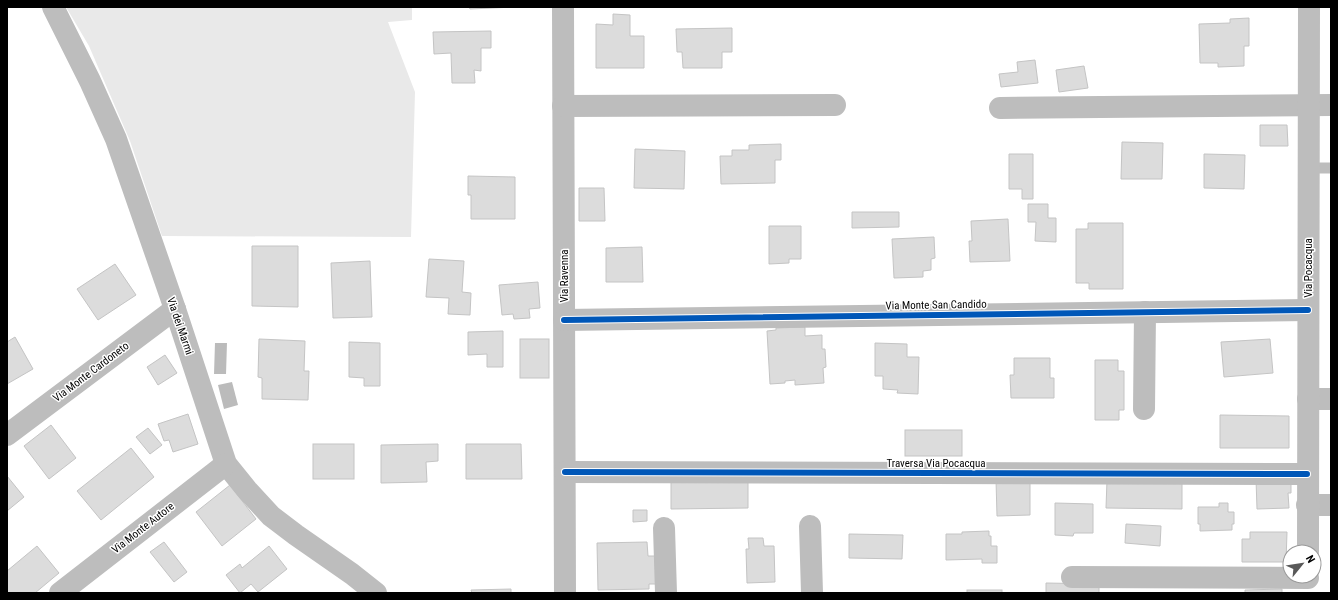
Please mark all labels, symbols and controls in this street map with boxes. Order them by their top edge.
street label: Via Pocacqua [1302,238,1315,298]
street label: Via Ravenna [558,249,571,303]
street label: Via dei Marmi [164,296,196,356]
street label: Via Monte San Candido [885,298,987,312]
street label: Via Monte Cardoneto [51,339,132,405]
street label: Traversa Via Pocacqua [886,457,986,470]
street label: Via Monte Autore [109,500,177,556]
north arrow [1282,544,1322,584]
text: N [1303,553,1318,566]

